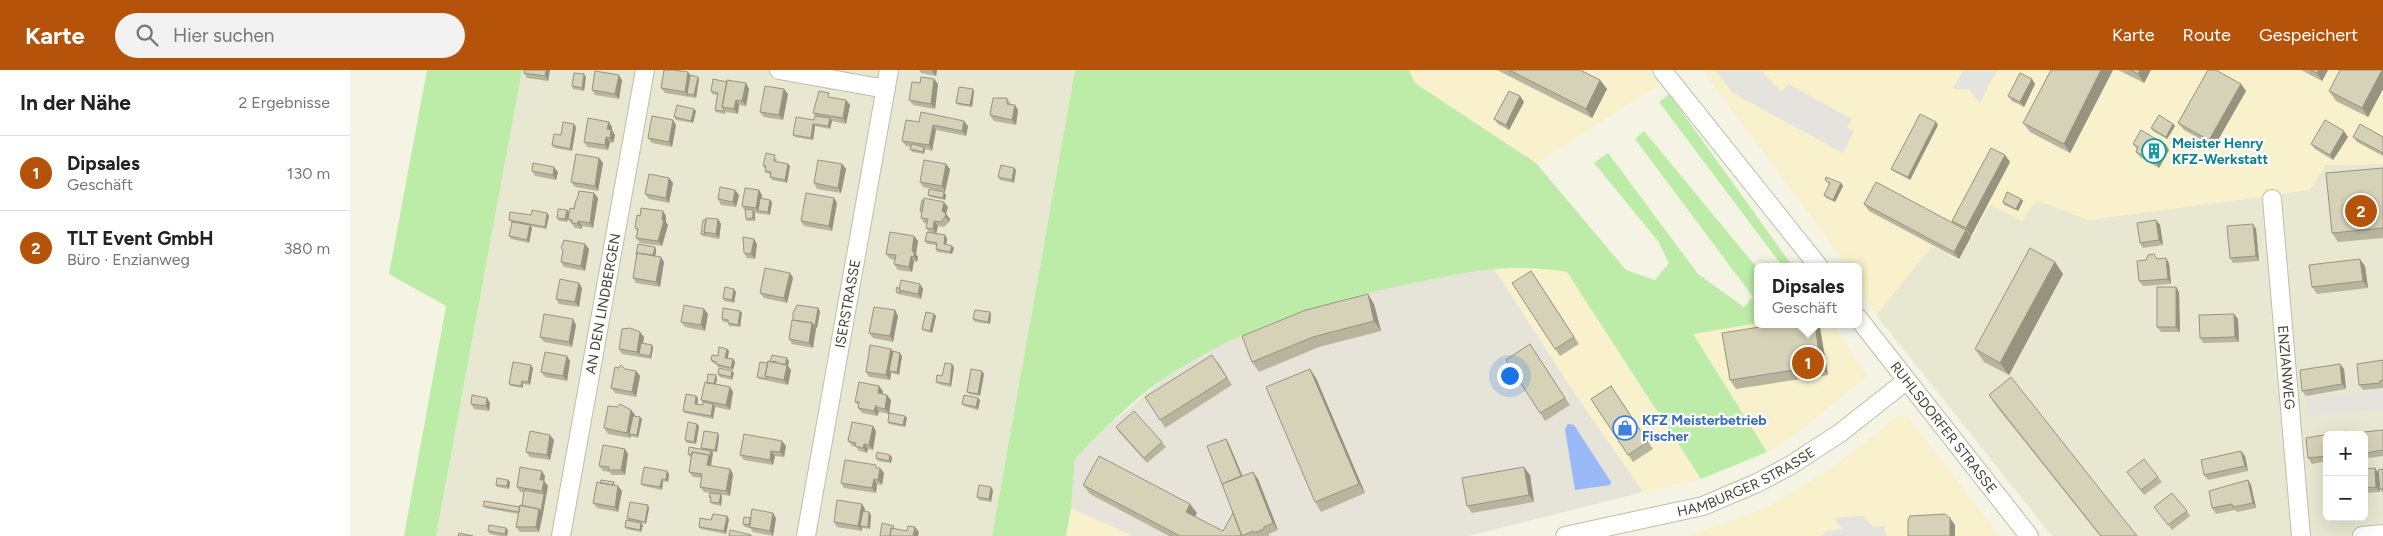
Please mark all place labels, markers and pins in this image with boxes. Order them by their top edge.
place label: Meister Henry KFZ-Werkstatt [2172,135,2269,168]
building icon: Meister Henry KFZ-Werkstatt [2141,138,2167,164]
pin: 2 [2345,192,2377,230]
pin: 1 [1792,344,1824,382]
place label: KFZ Meisterbetrieb Fischer [1642,412,1767,445]
shop icon: KFZ Meisterbetrieb Fischer [1612,415,1638,441]

